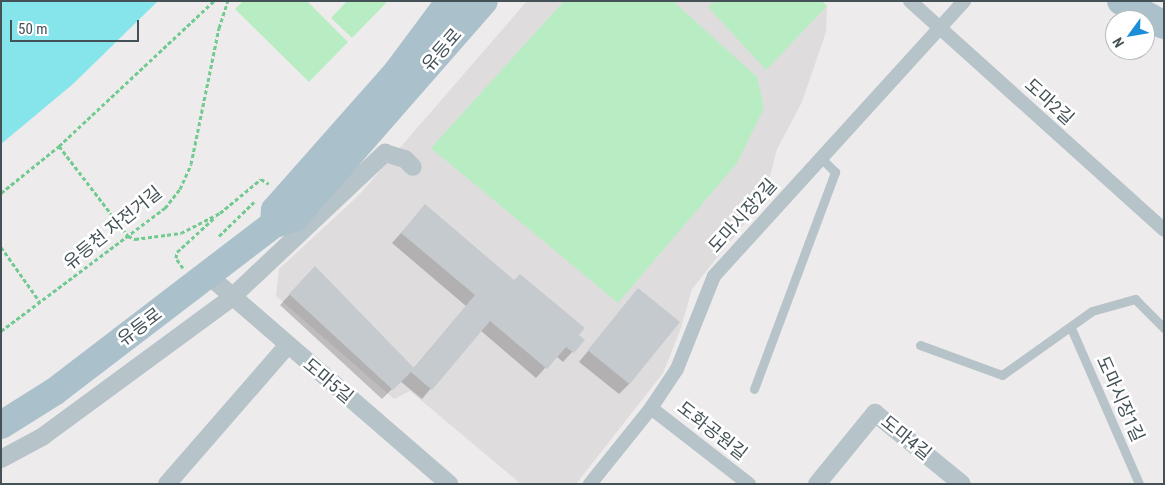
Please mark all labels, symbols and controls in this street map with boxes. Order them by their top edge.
scale bar [12,10,141,42]
north arrow [1105,10,1155,60]
text: 50 m [18,20,48,38]
street label: 유등로 [418,24,466,76]
text: N [1109,35,1127,50]
street label: 도마2길 [1020,74,1078,130]
street label: 도마시장2길 [704,175,782,257]
street label: 유등천 자전거길 [60,182,166,274]
street label: 유등로 [114,303,166,351]
street label: 도마시장1길 [1091,353,1149,445]
street label: 도마5길 [299,354,357,408]
street label: 도화공원길 [673,397,751,465]
street label: 도마4길 [876,411,936,465]

